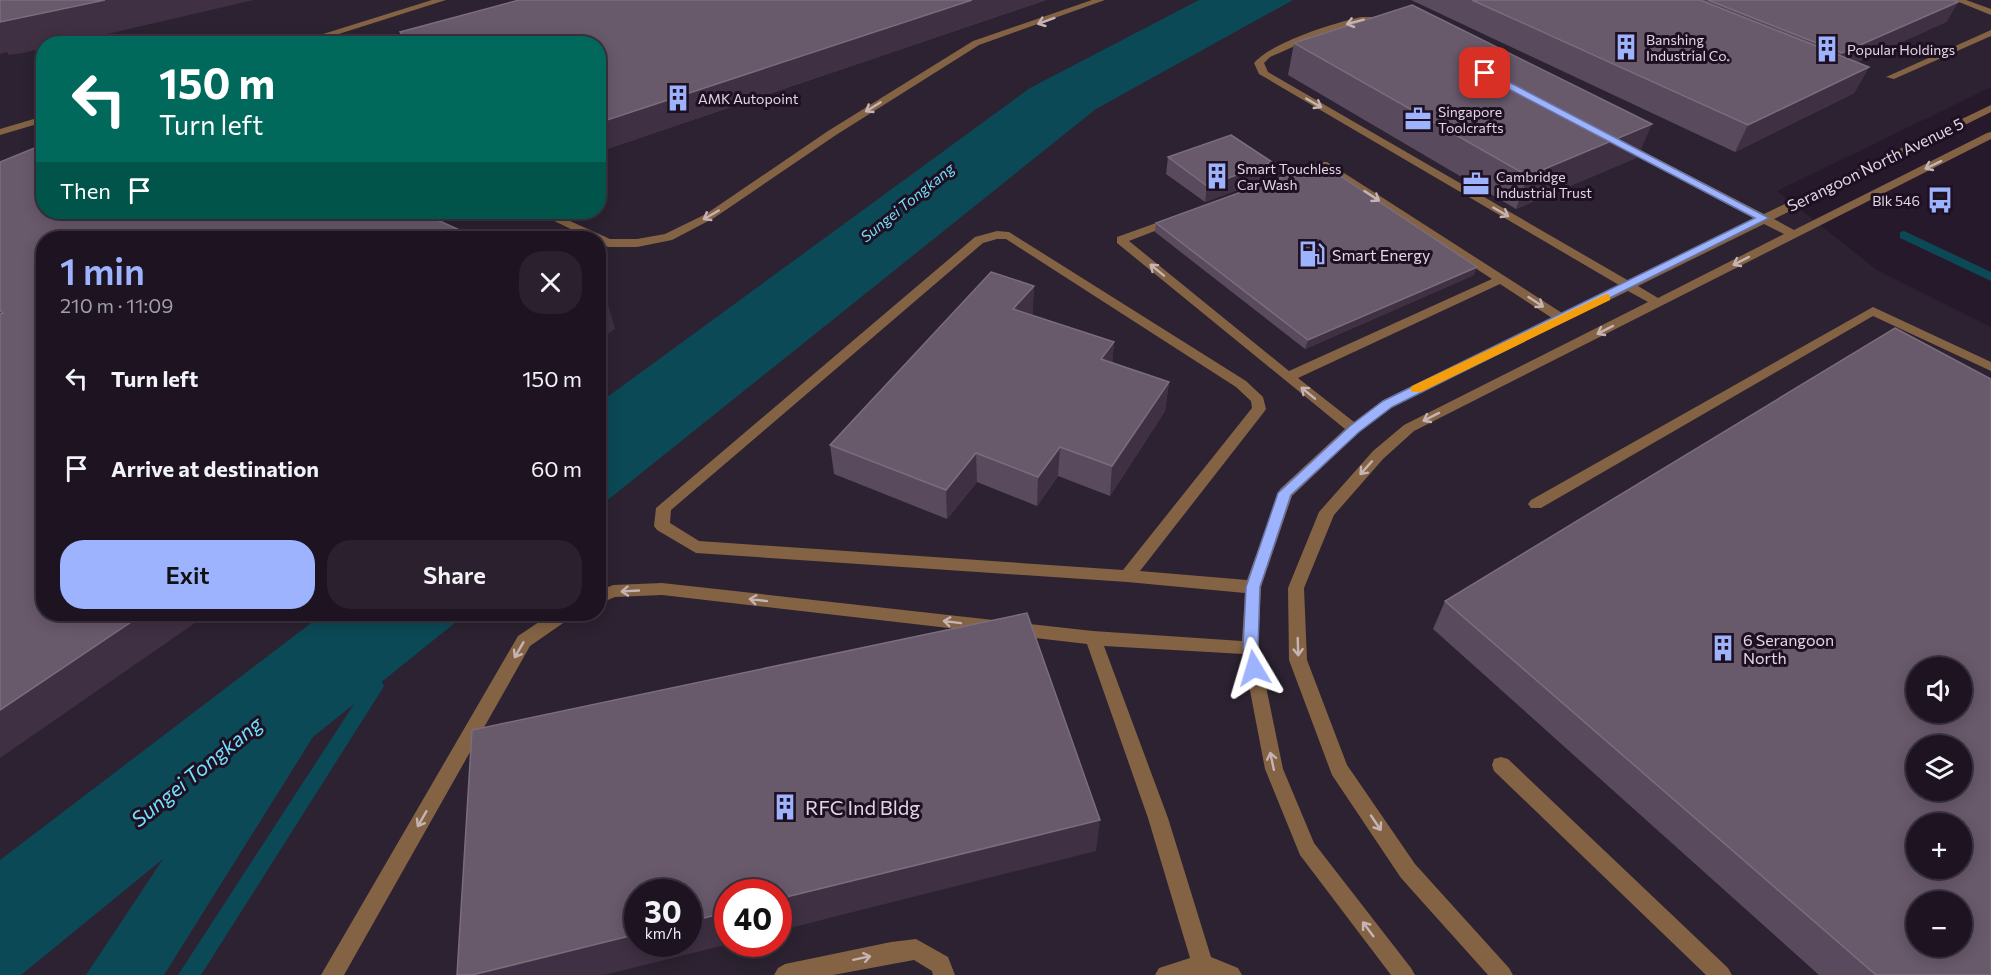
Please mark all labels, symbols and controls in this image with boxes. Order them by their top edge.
one-way arrow [1037,16,1056,27]
one-way arrow [1346,16,1365,28]
place label: Banshing Industrial Co. [1646,31,1730,64]
building icon: Banshing Industrial Co. [1611,32,1641,62]
building icon: Popular Holdings [1812,34,1842,64]
place label: Popular Holdings [1847,41,1955,58]
pin [1459,47,1510,98]
text: 150 m [159,56,275,108]
icon: arrive [1468,56,1501,89]
icon: left [60,60,138,138]
building icon: AMK Autopoint [663,83,693,113]
place label: AMK Autopoint [698,90,799,107]
one-way arrow [1305,97,1322,109]
one-way arrow [865,102,882,114]
place label: Singapore Toolcrafts [1438,103,1504,136]
office icon: Singapore Toolcrafts [1403,104,1433,134]
text: Turn left [159,108,263,141]
street label: Serangoon North Avenue 5 [1784,113,1966,215]
water label: Sungei Tongkang [857,158,958,245]
one-way arrow [1924,159,1942,171]
place label: Smart Touchless Car Wash [1237,160,1341,193]
building icon: Smart Touchless Car Wash [1202,161,1232,191]
place label: Cambridge Industrial Trust [1496,168,1592,201]
office icon: Cambridge Industrial Trust [1461,169,1491,199]
icon: arrive [123,174,156,207]
text: Then [60,177,111,204]
bus stop icon: Blk 546 [1925,185,1955,215]
one-way arrow [1363,190,1380,202]
place label: Blk 546 [1872,192,1920,209]
one-way arrow [1492,206,1509,218]
one-way arrow [702,210,720,221]
fuel station icon: Smart Energy [1297,239,1327,269]
place label: Smart Energy [1332,245,1430,264]
text: 1 min [60,248,145,292]
button: close [519,251,582,314]
one-way arrow [1732,256,1750,267]
one-way arrow [1149,263,1165,276]
text: 210 m · 11:09 [60,293,173,317]
one-way arrow [1527,296,1544,308]
one-way arrow [1597,324,1615,336]
icon: left [60,362,93,395]
text: Turn left [111,365,198,392]
text: 150 m [522,365,582,392]
one-way arrow [1300,387,1316,400]
one-way arrow [1422,411,1440,423]
icon: arrive [60,452,93,485]
text: Arrive at destination [111,455,319,482]
text: 60 m [531,455,582,482]
one-way arrow [1359,460,1373,475]
button: Exit [60,540,315,609]
button: Share [327,540,582,609]
one-way arrow [620,585,640,596]
one-way arrow [749,594,768,605]
one-way arrow [942,616,962,627]
place label: 6 Serangoon North [1743,630,1834,667]
building icon: 6 Serangoon North [1708,633,1738,663]
position arrow [1222,636,1286,700]
one-way arrow [1292,636,1304,656]
one-way arrow [513,641,524,659]
map controls [1906,657,1972,957]
button: sound [1906,657,1972,723]
water label: Sungei Tongkang [125,710,268,831]
button: layers [1906,735,1972,801]
one-way arrow [1266,752,1278,771]
building icon: RFC Ind Bldg [770,792,800,822]
place label: RFC Ind Bldg [805,795,920,819]
one-way arrow [416,810,427,828]
button: + [1906,813,1972,879]
one-way arrow [1370,814,1382,831]
speed limit sign: 40 [714,879,792,957]
button: − [1906,891,1972,957]
text: 30 [644,892,682,929]
one-way arrow [1361,922,1374,938]
text: km/h [645,924,681,942]
one-way arrow [852,952,872,963]

